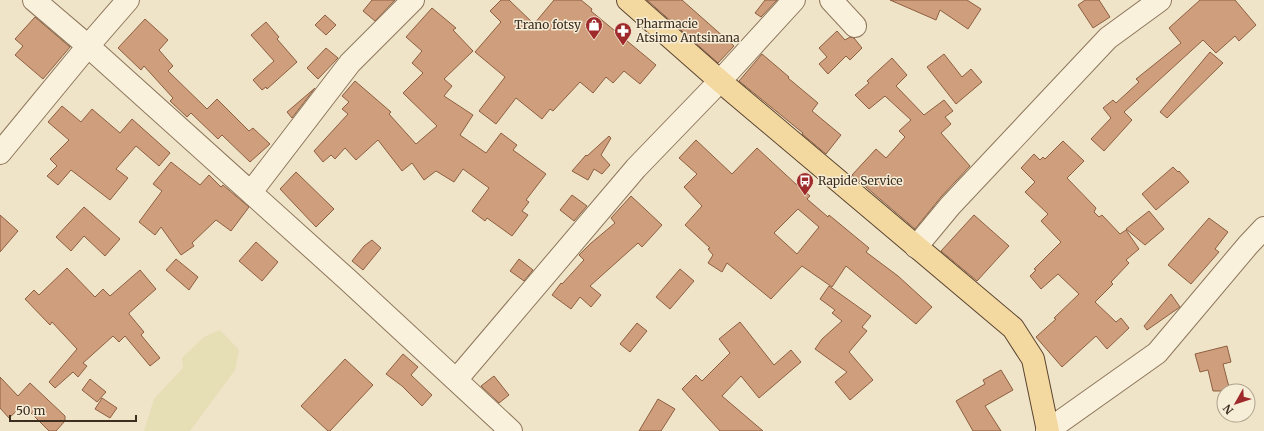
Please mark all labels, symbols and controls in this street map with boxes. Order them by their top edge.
shop icon: Trano fotsy [584,15,604,40]
place label: Pharmacie Atsimo Antsinana [635,16,740,45]
place label: Trano fotsy [514,17,581,32]
pharmacy icon: Pharmacie Atsimo Antsinana [613,21,633,46]
bus stop icon: Rapide Service [795,171,815,196]
place label: Rapide Service [818,173,902,188]
north arrow [1216,383,1256,423]
scale bar [10,397,136,423]
text: N [1220,401,1236,417]
text: 50 m [16,403,45,418]

